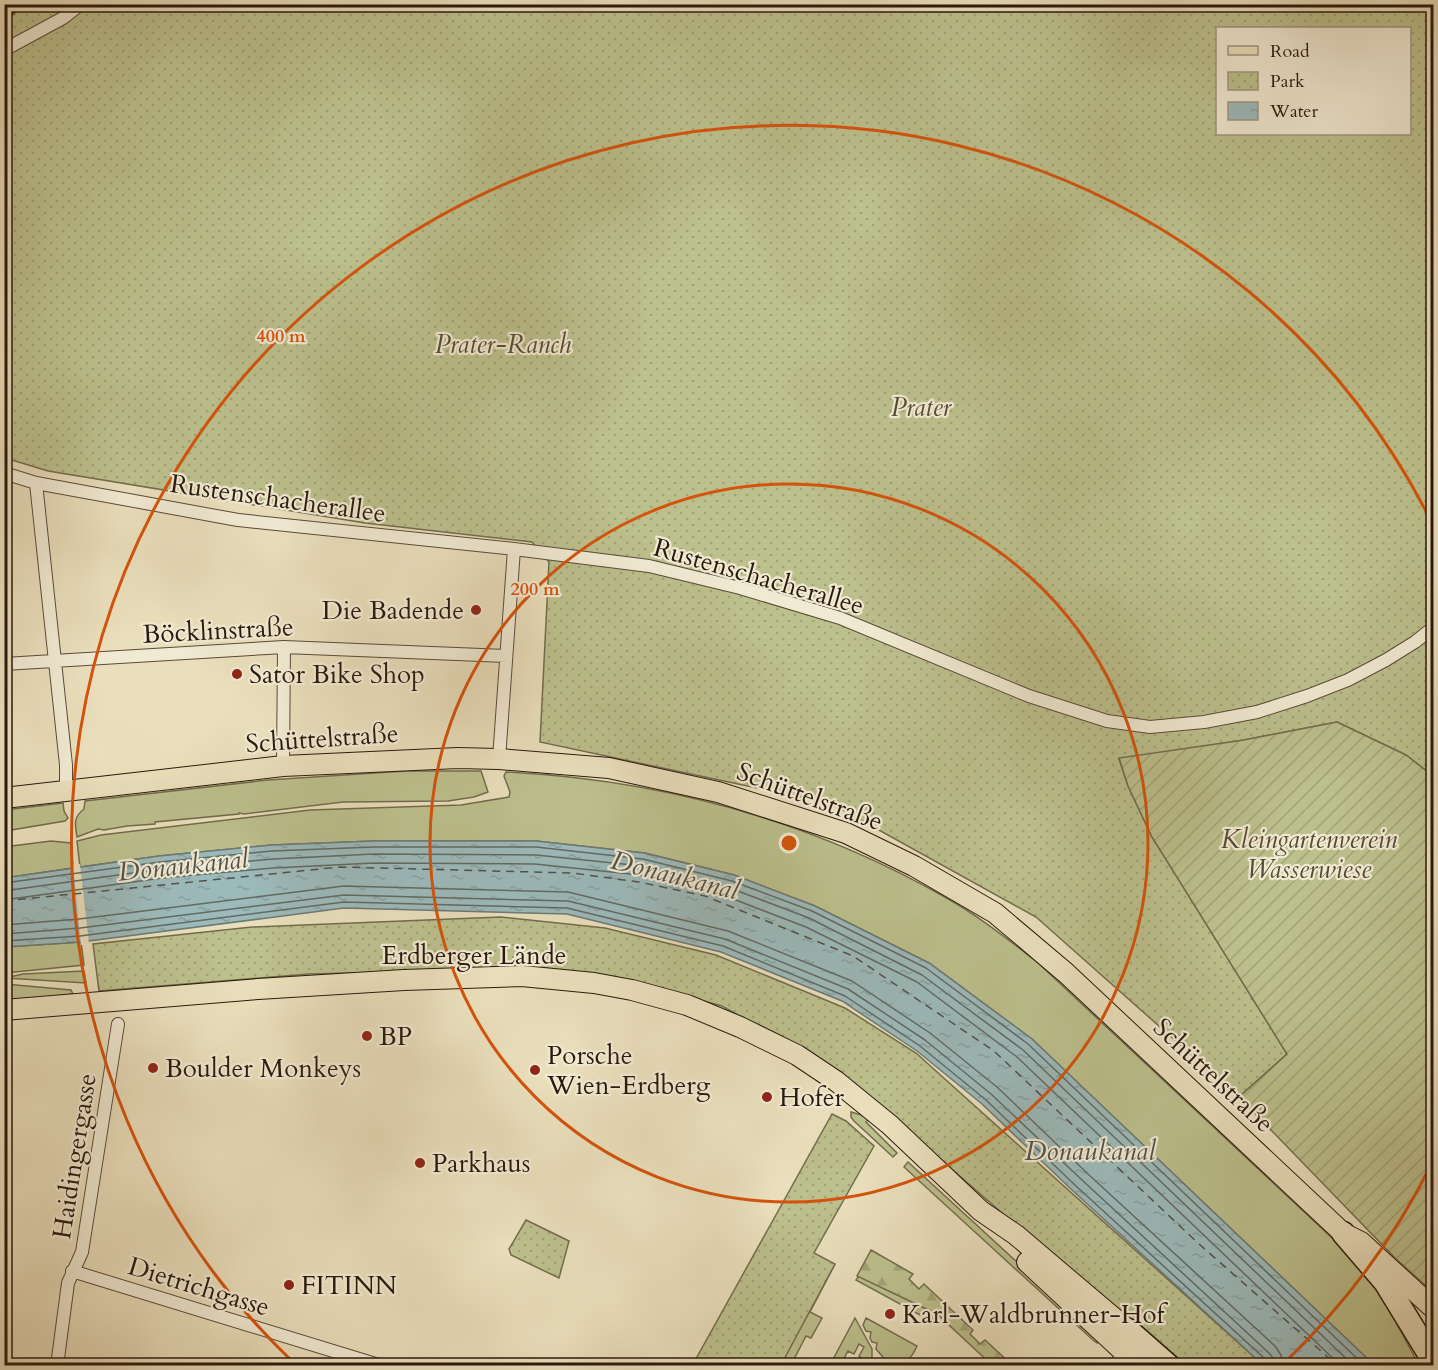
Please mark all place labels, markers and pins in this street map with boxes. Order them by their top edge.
place label: Die Badende [322,593,464,628]
marker: Die Badende [469,603,483,617]
place label: Sator Bike Shop [249,657,425,692]
marker: Sator Bike Shop [230,667,244,681]
centre of rings [779,833,799,853]
place label: BP [379,1019,412,1054]
marker: BP [360,1029,374,1043]
place label: Porsche Wien-Erdberg [546,1038,711,1103]
place label: Boulder Monkeys [165,1051,361,1086]
marker: Boulder Monkeys [146,1061,160,1075]
marker: Porsche Wien-Erdberg [528,1063,542,1077]
place label: Hofer [779,1080,845,1115]
marker: Hofer [760,1090,774,1104]
place label: Parkhaus [432,1146,530,1181]
marker: Parkhaus [413,1156,427,1170]
place label: FITINN [301,1268,397,1303]
marker: FITINN [282,1278,296,1292]
place label: Karl-Waldbrunner-Hof [902,1297,1169,1332]
marker: Karl-Waldbrunner-Hof [883,1307,897,1321]

